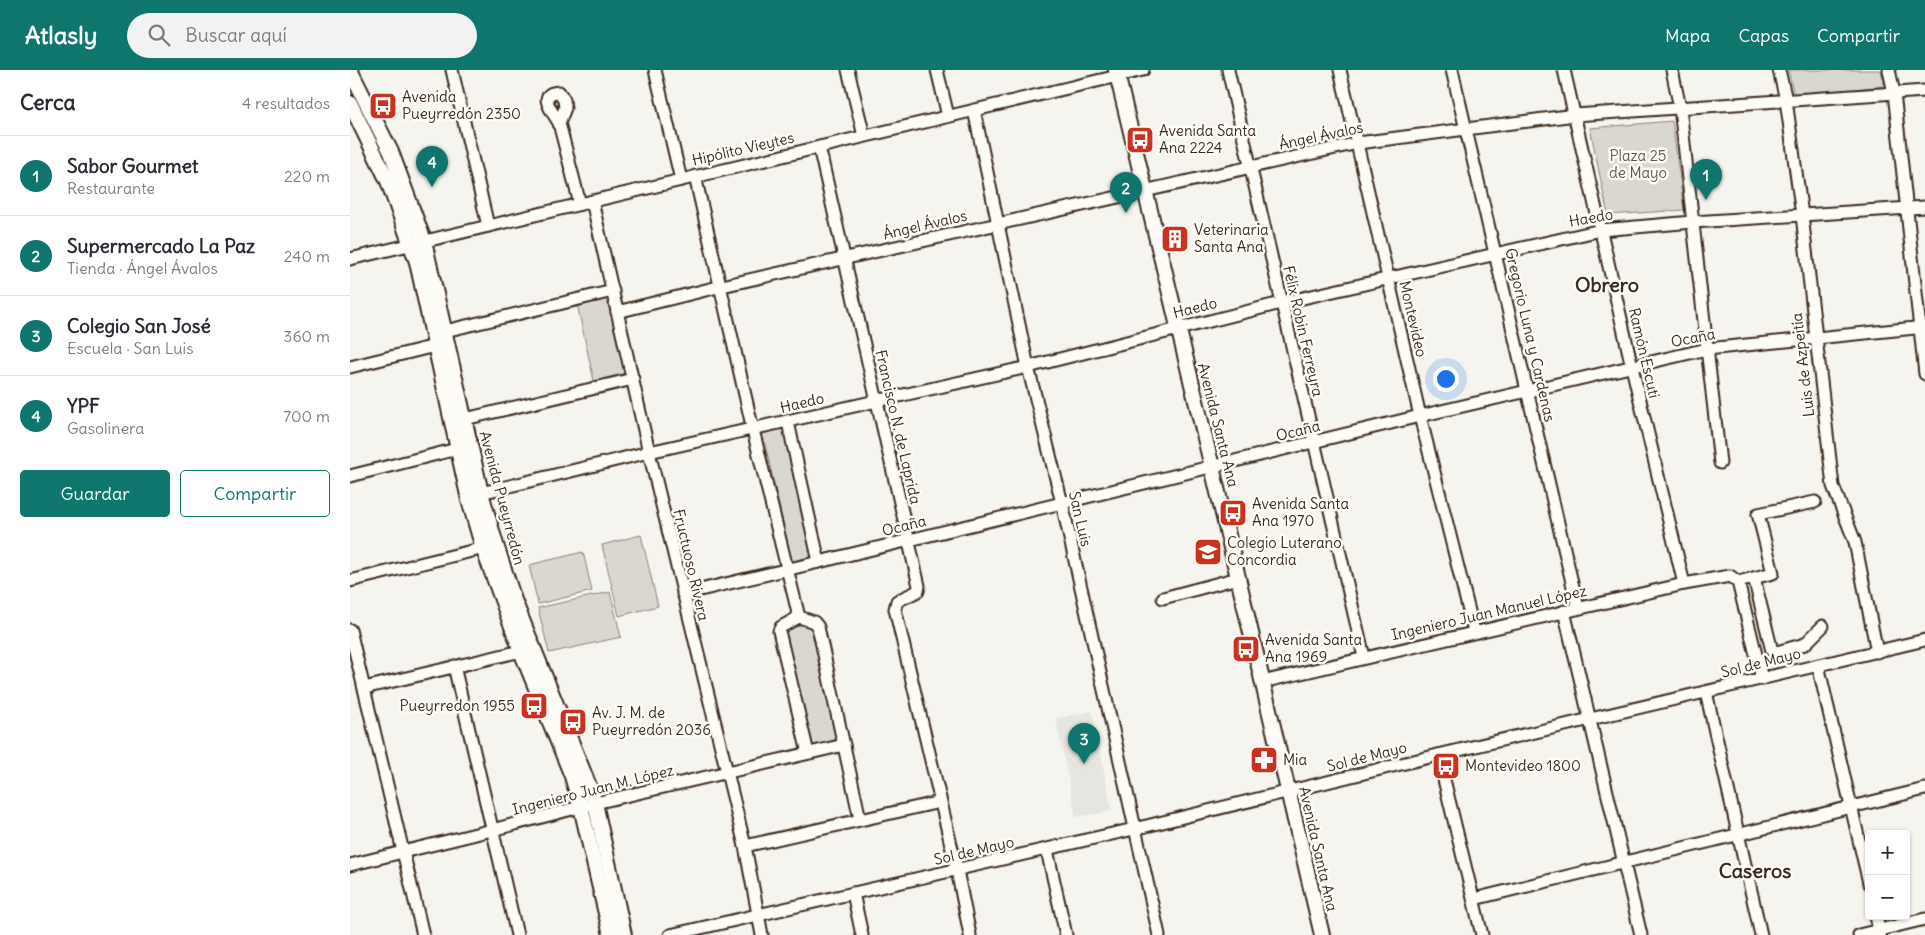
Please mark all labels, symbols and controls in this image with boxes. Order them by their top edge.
search box [127,13,477,58]
text: Atlasly [25,20,97,50]
icon: search [145,21,173,49]
text: Buscar aquí [185,23,287,47]
text: Mapa [1665,24,1710,47]
text: Capas [1738,24,1789,47]
text: Compartir [1817,24,1900,47]
place label: Avenida Pueyrredón 2350 [402,87,521,123]
text: Cerca [20,89,75,116]
bus stop icon: Avenida Pueyrredón 2350 [368,91,398,121]
text: 4 resultados [242,93,330,113]
street label: Ángel Ávalos [1277,117,1365,154]
place label: Avenida Santa Ana 2224 [1159,121,1256,157]
bus stop icon: Avenida Santa Ana 2224 [1125,125,1155,155]
street label: Hipólito Vieytes [690,128,796,169]
pin: 4 [416,146,448,187]
park label: Plaza 25 de Mayo [1609,146,1667,182]
text: Sabor Gourmet [67,154,198,178]
pin: 1 [1690,159,1722,200]
text: 1 [33,166,39,186]
text: 220 m [284,166,330,186]
pin: 2 [1110,172,1142,213]
text: Restaurante [67,178,155,198]
street label: Haedo [1567,204,1615,231]
street label: Ángel Ávalos [881,206,969,243]
place label: Veterinaria Santa Ana [1194,220,1269,256]
building icon: Veterinaria Santa Ana [1160,224,1190,254]
text: Supermercado La Paz [67,234,255,258]
text: 2 [32,246,40,266]
text: 240 m [284,246,330,266]
street label: Gregorio Luna y Cardenas [1501,246,1560,424]
text: Tienda · Ángel Ávalos [67,258,218,278]
street label: Félix Robin Ferreyra [1279,264,1328,399]
district label: Obrero [1575,272,1639,297]
street label: Montevideo [1395,279,1432,359]
street label: Haedo [1171,293,1219,322]
street label: Ramón Escuti [1625,306,1664,400]
street label: Luis de Azpeitía [1787,312,1818,418]
text: Colegio San José [67,314,211,338]
street label: Ocaña [1669,324,1717,351]
text: 3 [31,326,41,346]
text: 360 m [283,326,330,346]
text: Escuela · San Luis [67,338,193,358]
street label: Francisco N. de Laprida [871,348,926,506]
street label: Avenida Santa Ana [1194,361,1243,489]
your location [1433,366,1459,392]
street label: Haedo [778,388,826,417]
text: YPF [67,394,100,418]
text: 4 [31,406,41,426]
text: 700 m [283,406,330,426]
street label: Ocaña [1274,416,1322,445]
text: Gasolinera [67,418,145,438]
street label: Avenida Pueyrredón [475,429,530,567]
button: Guardar [20,470,170,517]
button: Compartir [180,470,330,517]
street label: San Luis [1065,489,1096,549]
place label: Avenida Santa Ana 1970 [1252,494,1349,530]
bus stop icon: Avenida Santa Ana 1970 [1218,498,1248,528]
street label: Fructuoso Rivera [669,507,714,623]
street label: Ocaña [880,511,928,540]
place label: Colegio Luterano Concordia [1227,533,1342,569]
school or university icon: Colegio Luterano Concordia [1193,537,1223,567]
street label: Ingeniero Juan Manuel López [1389,581,1588,644]
place label: Avenida Santa Ana 1969 [1265,630,1362,666]
bus stop icon: Avenida Santa Ana 1969 [1231,634,1261,664]
street label: Sol de Mayo [1719,643,1803,682]
bus stop icon: Pueyrredon 1955 [519,691,549,721]
place label: Pueyrredon 1955 [399,696,515,715]
place label: Av. J. M. de Pueyrredón 2036 [592,703,711,739]
bus stop icon: Av. J. M. de Pueyrredón 2036 [558,707,588,737]
pin: 3 [1068,723,1100,764]
street label: Sol de Mayo [1325,737,1409,776]
pharmacy icon: Mia [1249,745,1279,775]
place label: Mia [1283,750,1307,769]
bus stop icon: Montevideo 1800 [1431,751,1461,781]
place label: Montevideo 1800 [1465,756,1581,775]
street label: Ingeniero Juan M. López [510,760,676,819]
street label: Avenida Santa Ana [1295,785,1342,914]
map controls [1865,830,1910,920]
button: + [1865,830,1910,875]
street label: Sol de Mayo [932,832,1016,869]
district label: Caseros [1719,858,1791,883]
button: − [1865,875,1910,920]

